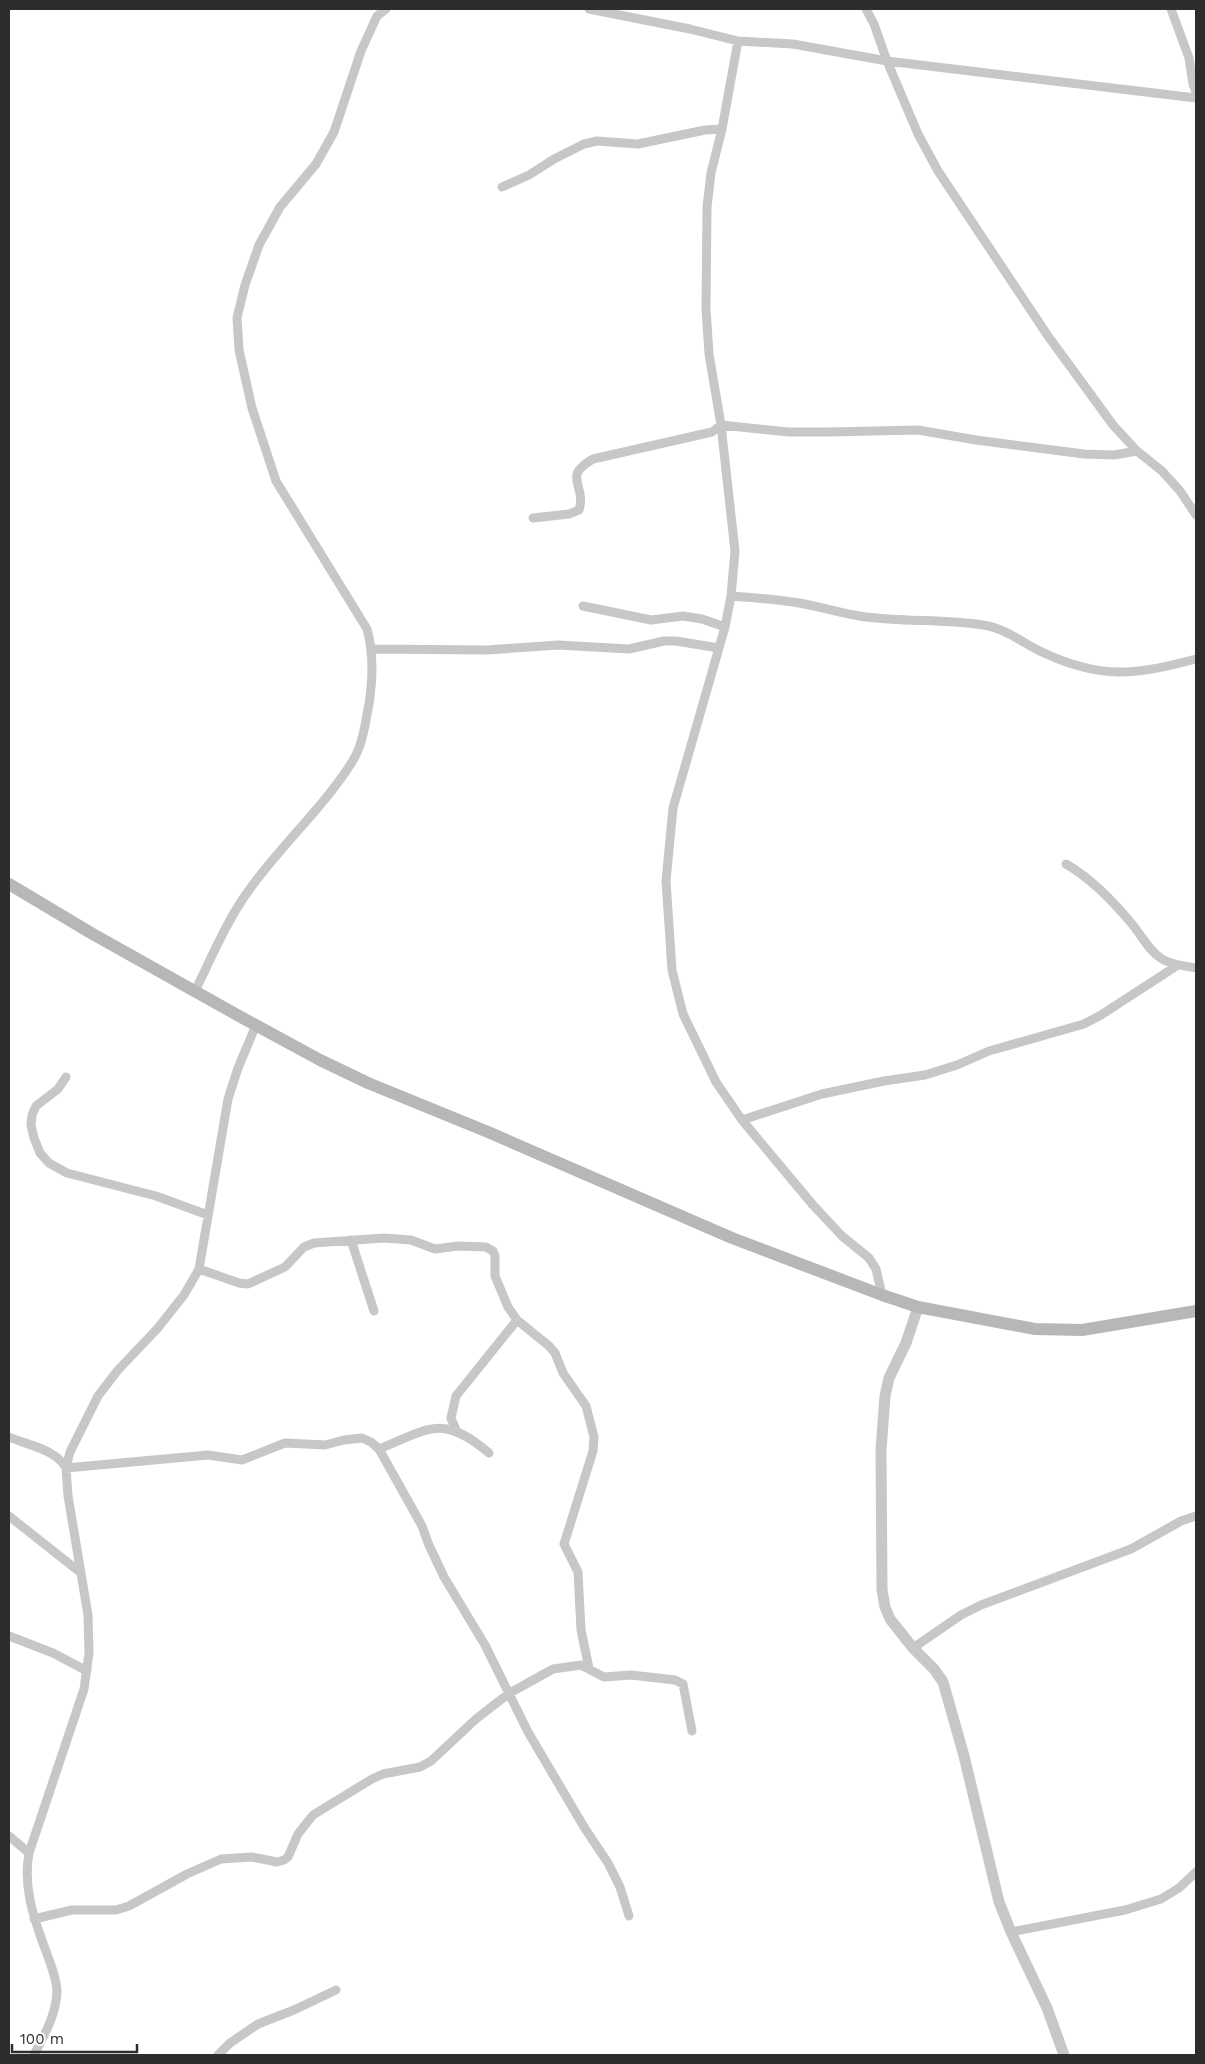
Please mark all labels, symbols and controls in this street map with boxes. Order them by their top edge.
scale bar [12,2022,138,2054]
text: 100 m [20,2030,64,2048]

